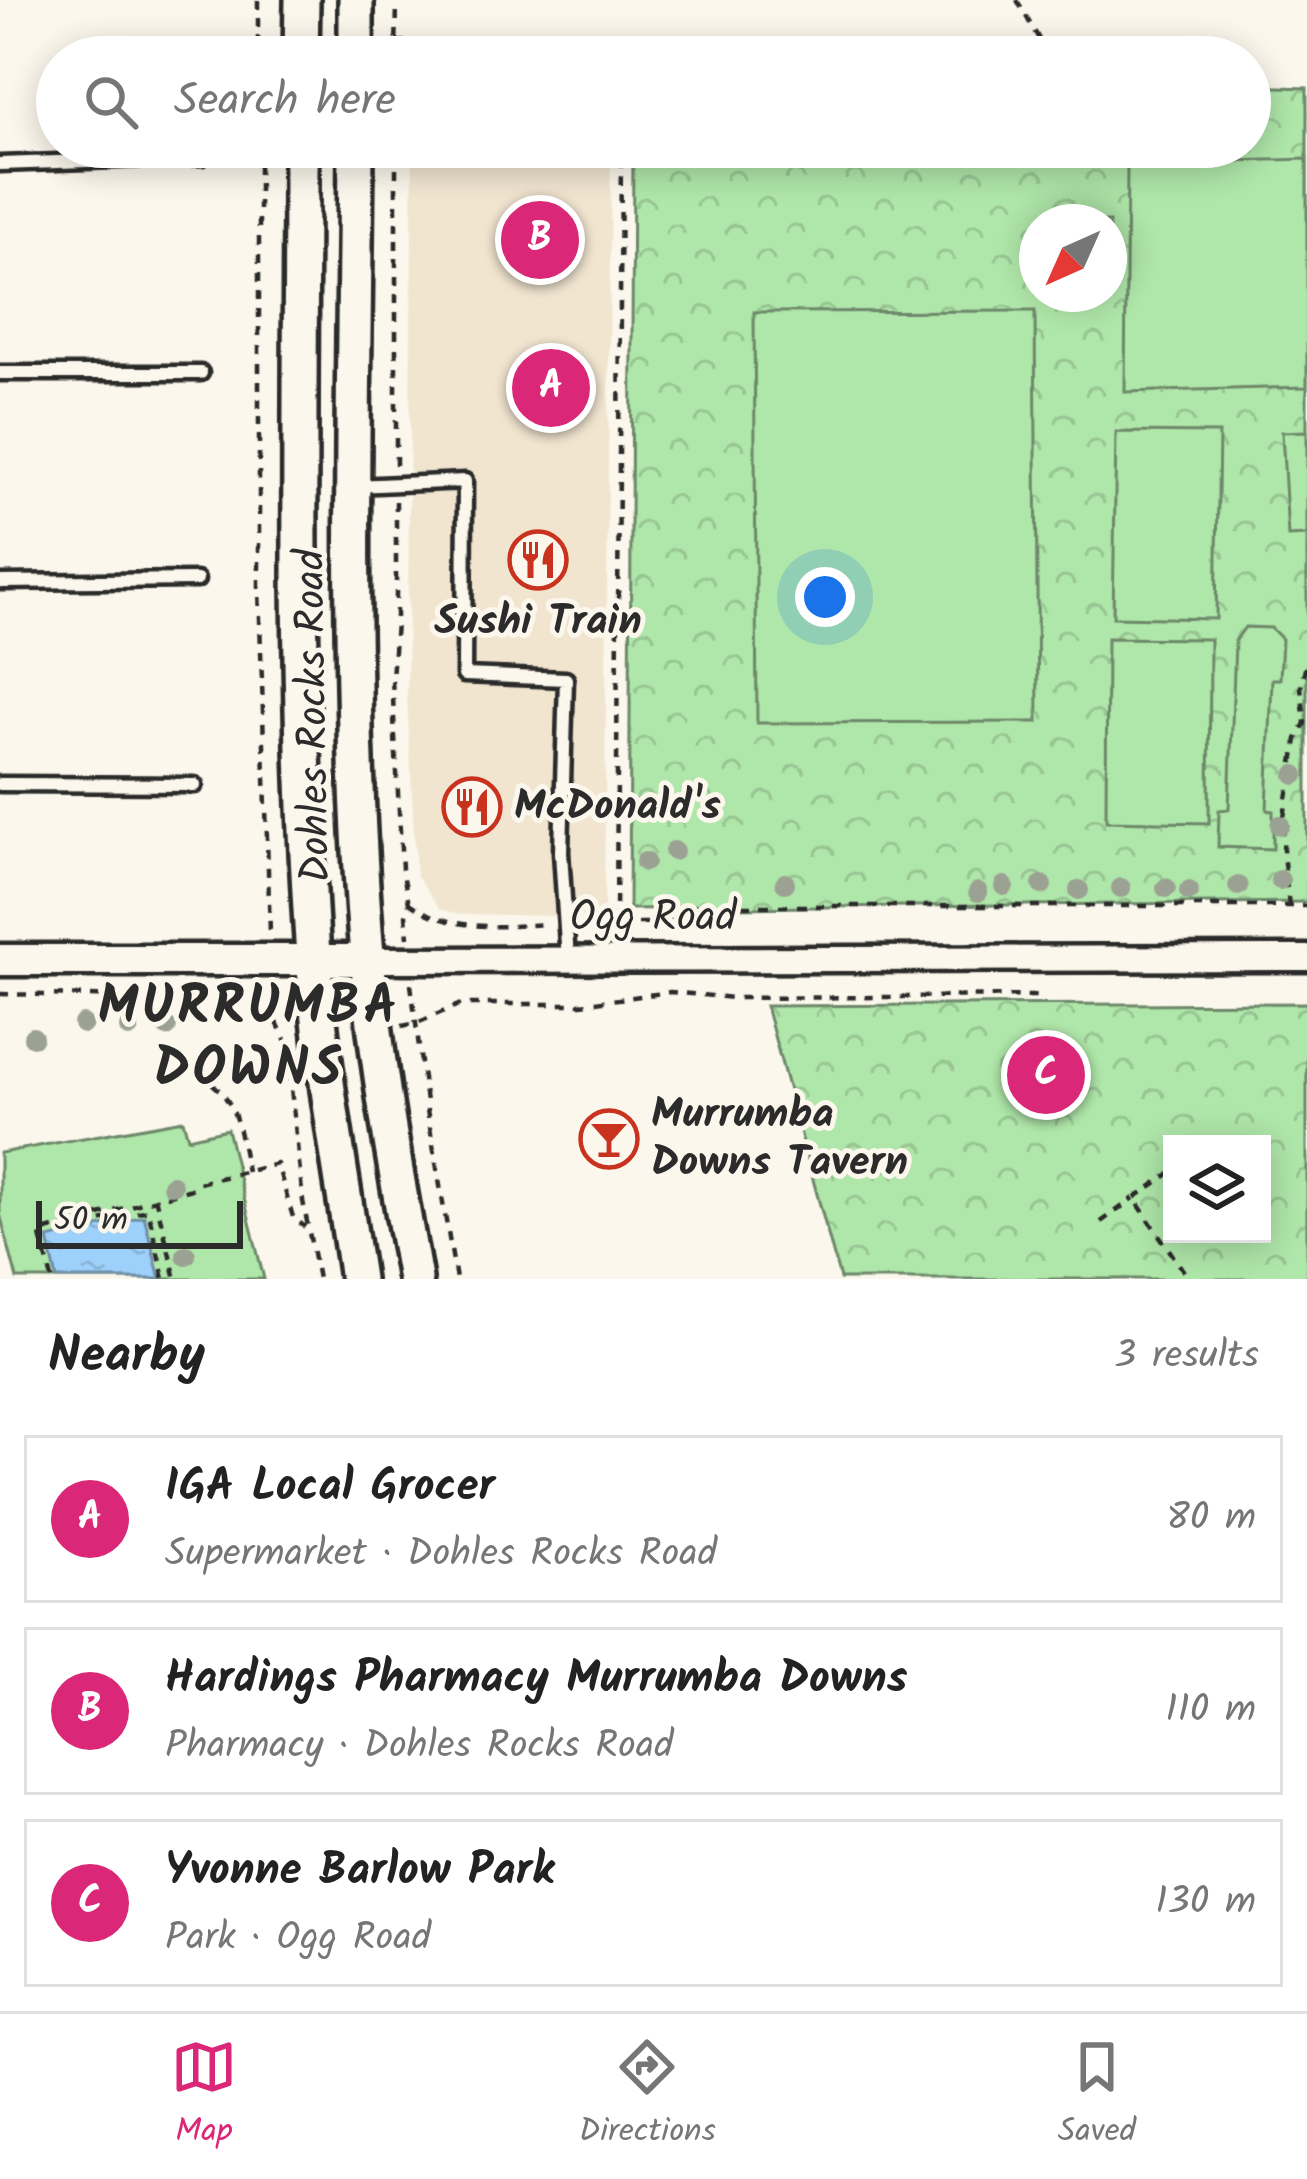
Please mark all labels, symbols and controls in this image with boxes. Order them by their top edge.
search box [36,36,1271,168]
text: Search here [174,66,396,138]
icon: search [78,69,144,135]
pin: B [501,195,579,285]
north arrow [1019,204,1127,312]
pin: A [512,343,590,433]
restaurant icon: Sushi Train [507,529,569,591]
street label: Dohles Rocks Road [278,548,350,883]
your location [795,567,855,627]
place label: Sushi Train [434,589,642,656]
place label: McDonald's [514,774,721,841]
restaurant icon: McDonald's [441,776,503,838]
street label: Ogg Road [570,885,737,952]
district label: MURRUMBA DOWNS [98,966,400,1114]
pin: C [1007,1030,1085,1120]
place label: Murrumba Downs Tavern [651,1082,908,1197]
bar icon: Murrumba Downs Tavern [578,1108,640,1170]
map controls [1163,1135,1271,1243]
button: layers [1163,1135,1271,1243]
scale bar [36,1195,243,1248]
text: 50 m [54,1195,128,1248]
text: Nearby [48,1317,205,1398]
text: 3 results [1114,1326,1259,1388]
text: IGA Local Grocer [165,1452,495,1524]
text: A [78,1488,102,1550]
text: 80 m [1166,1488,1256,1550]
text: Supermarket · Dohles Rocks Road [165,1524,717,1586]
text: Hardings Pharmacy Murrumba Downs [165,1644,908,1716]
text: B [78,1680,102,1742]
text: 110 m [1165,1680,1256,1742]
text: Pharmacy · Dohles Rocks Road [165,1716,673,1778]
text: Yvonne Barlow Park [165,1836,554,1908]
text: C [78,1872,102,1934]
text: 130 m [1155,1872,1256,1934]
text: Park · Ogg Road [165,1908,431,1970]
tab: Map [171,2034,237,2159]
tab: Directions [579,2034,716,2159]
tab: Saved [1058,2034,1136,2159]

